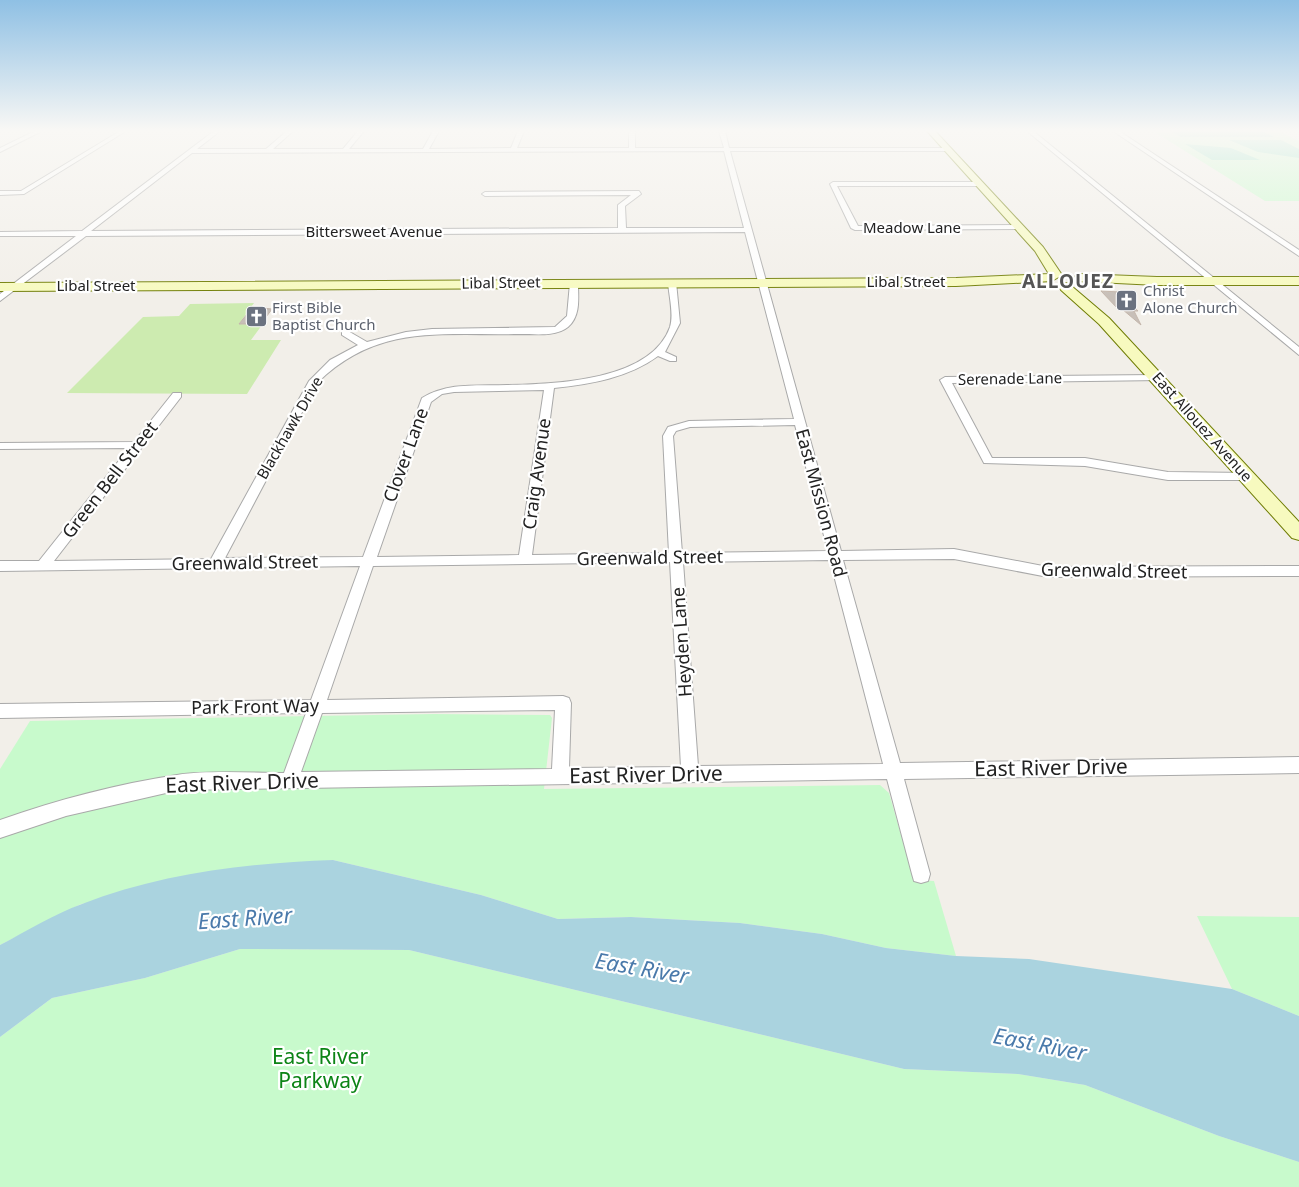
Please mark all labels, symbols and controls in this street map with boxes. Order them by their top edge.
street label: Meadow Lane [863,217,961,237]
street label: Bittersweet Avenue [306,221,442,241]
district label: ALLOUEZ [1022,268,1114,294]
street label: Libal Street [461,271,541,293]
street label: Libal Street [866,271,946,291]
street label: Libal Street [56,275,136,295]
place label: Christ Alone Church [1143,280,1238,317]
church icon: Christ Alone Church [1115,288,1139,312]
place label: First Bible Baptist Church [272,297,376,334]
church icon: First Bible Baptist Church [244,305,268,329]
street label: Serenade Lane [958,367,1062,389]
street label: East Allouez Avenue [1148,367,1257,485]
street label: Blackhawk Drive [252,372,327,483]
street label: Clover Lane [377,404,433,505]
street label: Green Bell Street [56,416,163,543]
street label: Craig Avenue [516,417,556,531]
street label: East Mission Road [791,426,853,580]
street label: Greenwald Street [577,544,724,570]
street label: Greenwald Street [172,549,319,575]
street label: Greenwald Street [1041,557,1188,583]
street label: Heyden Lane [665,586,697,698]
street label: Park Front Way [191,693,320,719]
street label: East River Drive [974,752,1128,782]
street label: East River Drive [569,759,723,789]
street label: East River Drive [165,765,319,799]
water label: East River [197,899,294,935]
water label: East River [593,944,693,990]
water label: East River [991,1019,1091,1067]
park label: East River Parkway [272,1042,368,1094]

